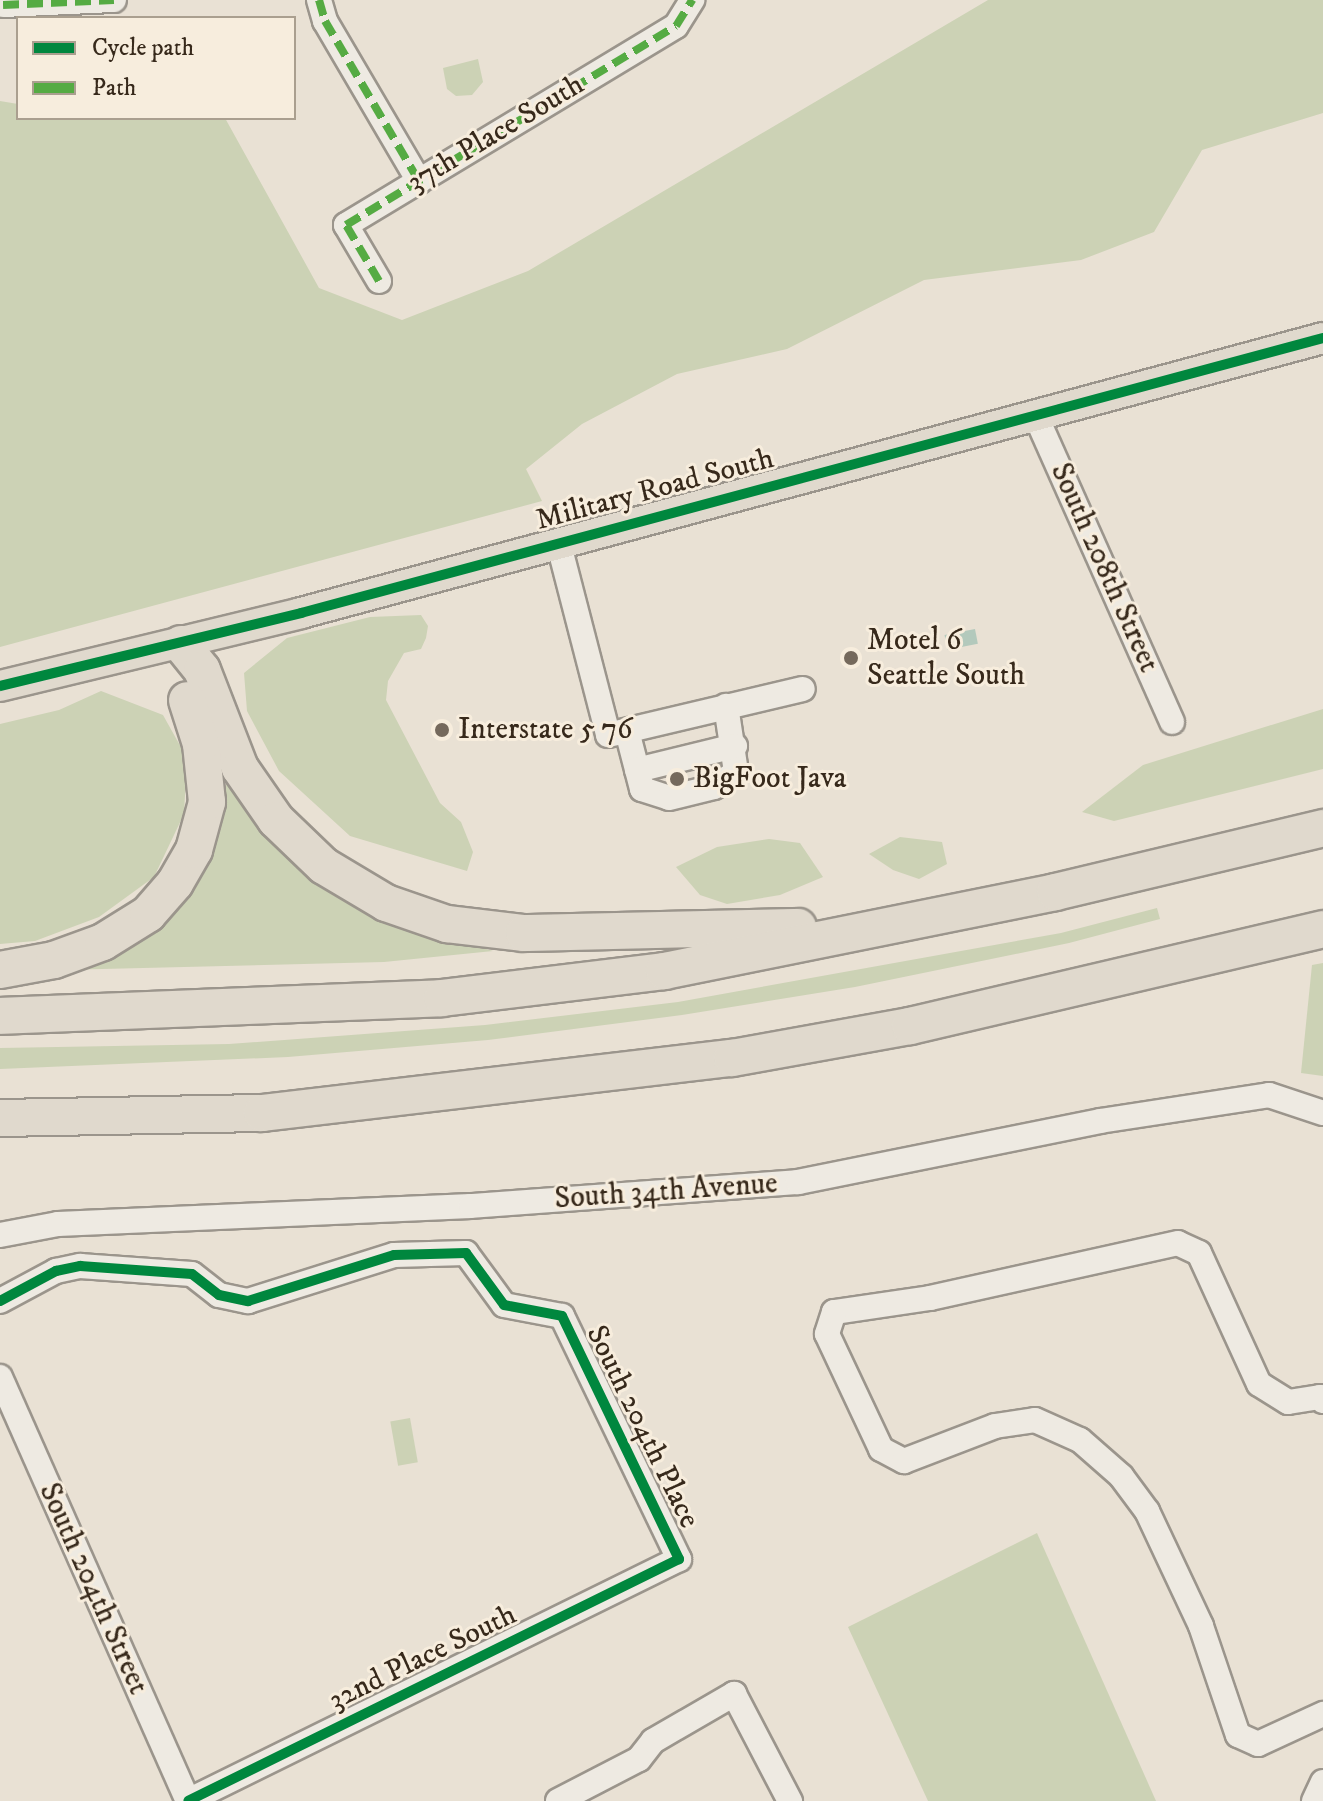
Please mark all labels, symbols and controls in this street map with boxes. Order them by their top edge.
legend [16,16,296,120]
text: Cycle path [92,33,194,63]
street label: 37th Place South [401,67,591,201]
text: Path [92,73,136,103]
street label: Military Road South [532,441,778,539]
street label: South 208th Street [1042,458,1166,678]
place label: Motel 6 Seattle South [867,623,1025,694]
marker: Motel 6 Seattle South [842,649,860,667]
place label: Interstate 5 76 [458,712,633,748]
marker: Interstate 5 76 [433,721,451,739]
place label: BigFoot Java [693,761,847,797]
marker: BigFoot Java [668,770,686,788]
street label: South 34th Avenue [553,1166,779,1218]
street label: South 204th Place [577,1320,707,1534]
street label: South 204th Street [30,1478,156,1700]
street label: 32nd Place South [323,1597,523,1719]

